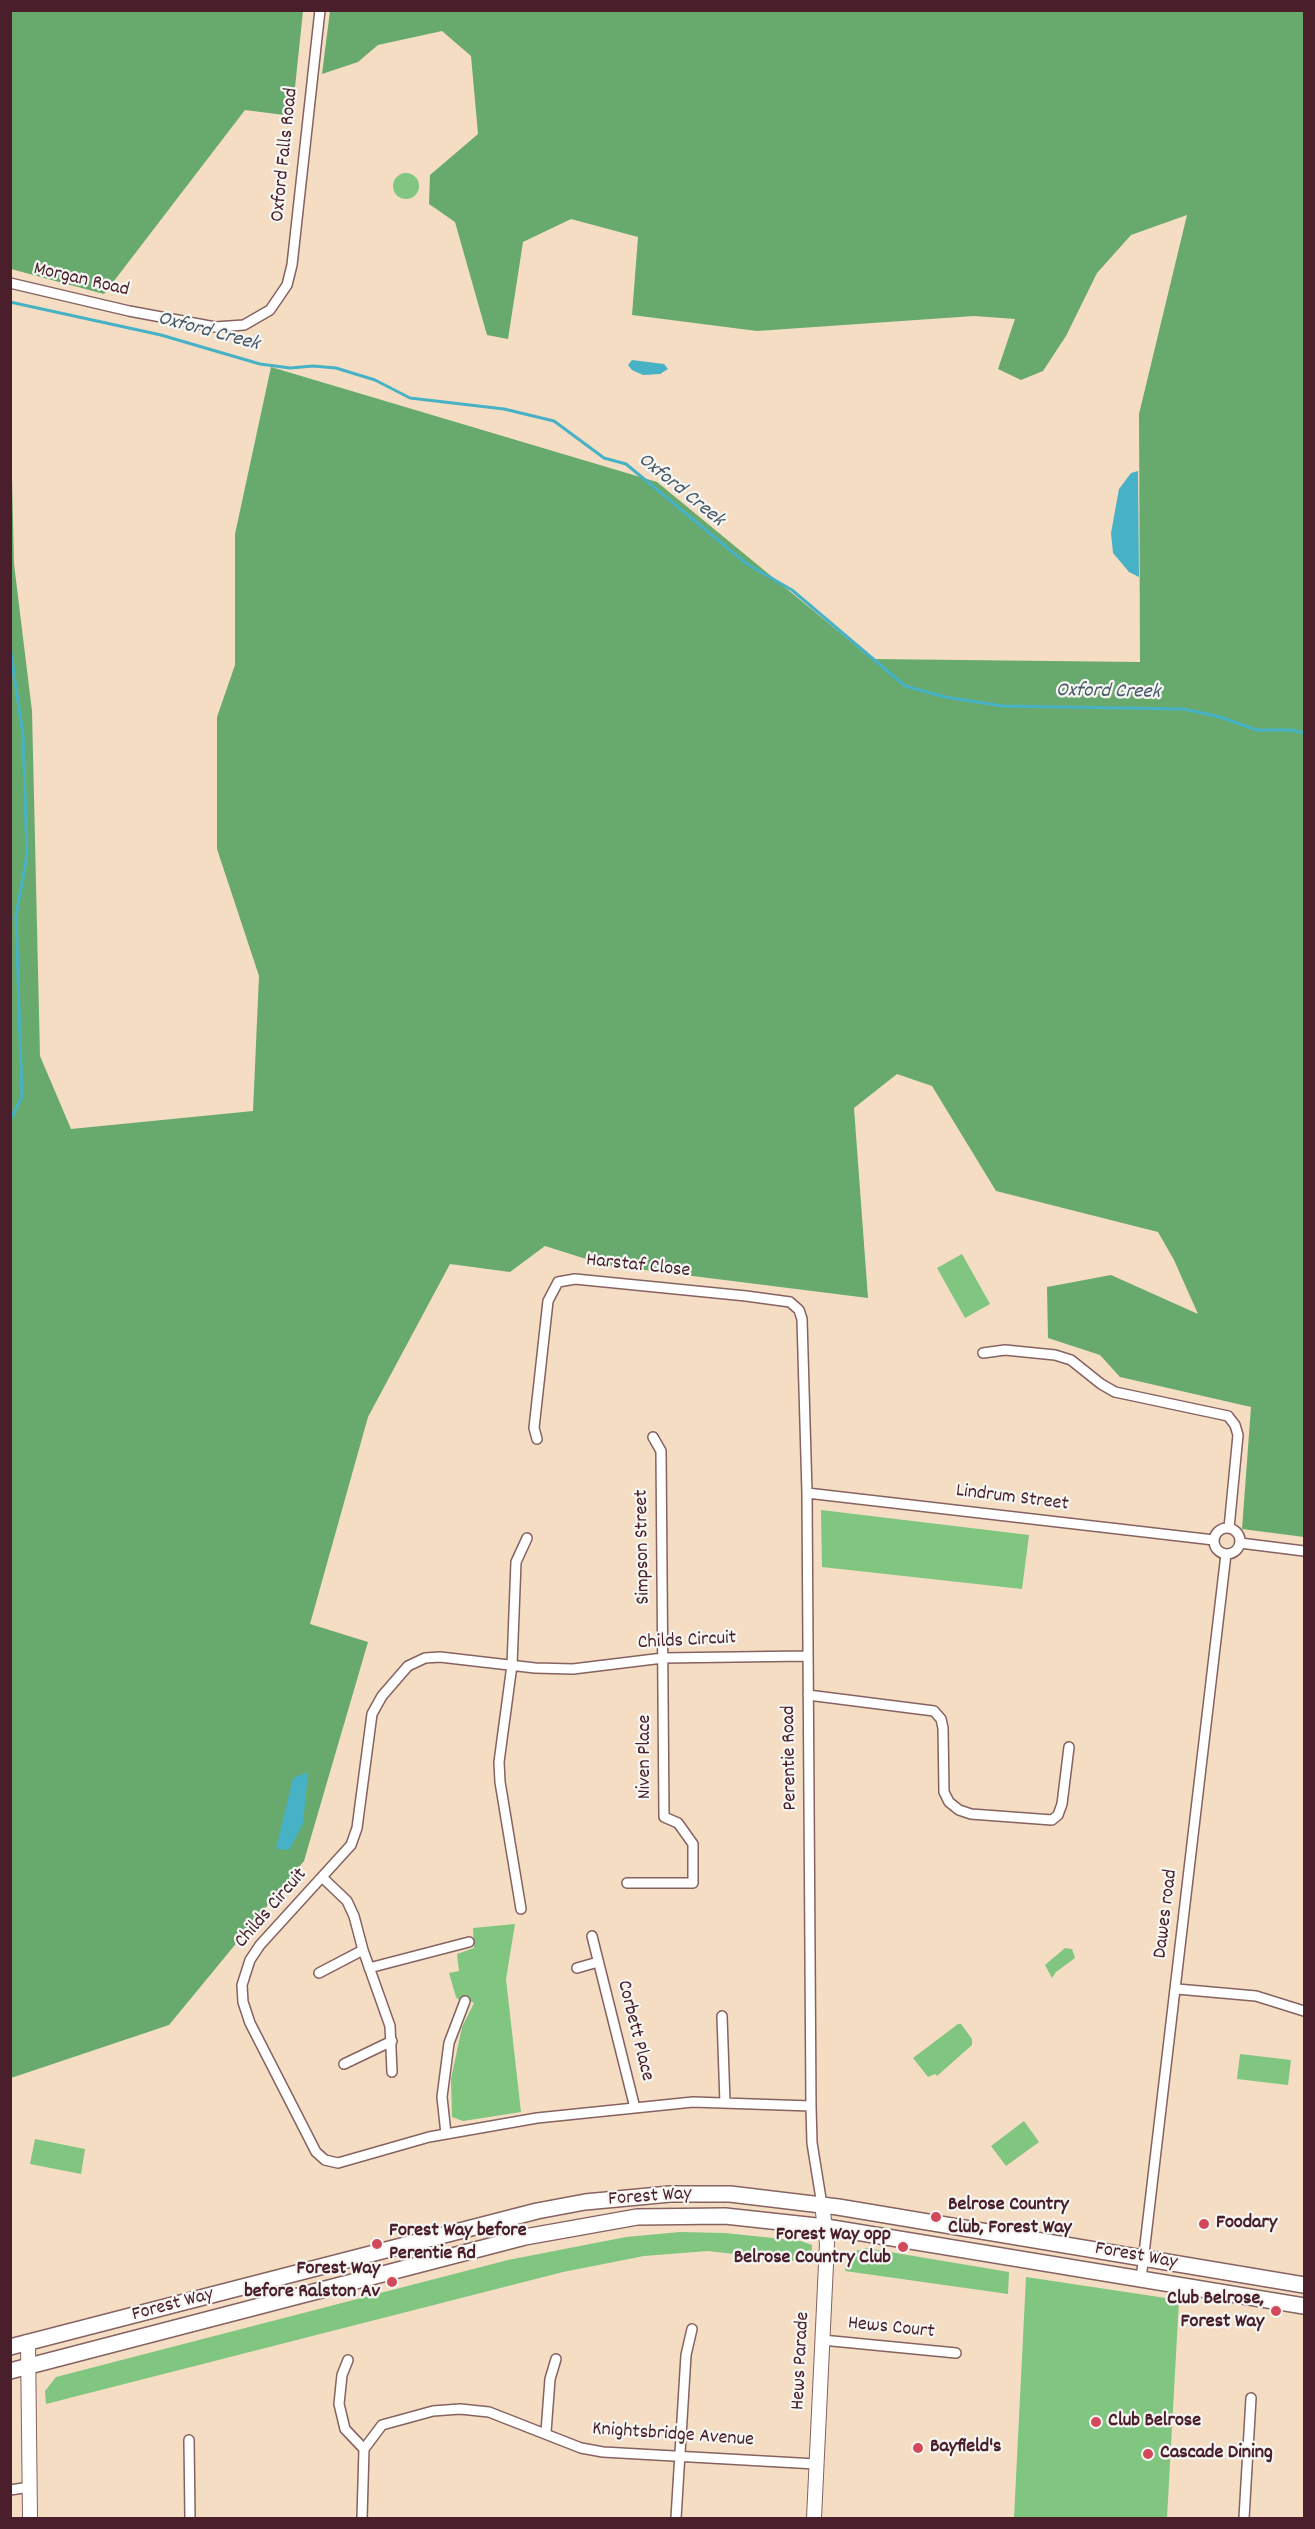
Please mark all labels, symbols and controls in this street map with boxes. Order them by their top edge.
street label: Oxford Falls Road [267,87,305,223]
street label: Morgan Road [31,258,131,304]
water label: Oxford Creek [154,307,262,359]
water label: Oxford Creek [632,448,728,534]
water label: Oxford Creek [1056,679,1160,707]
street label: Harstaf Close [585,1250,691,1284]
street label: Lindrum Street [954,1480,1070,1518]
street label: Simpson Street [631,1489,657,1605]
street label: Childs Circuit [637,1627,737,1657]
street label: Perentie Road [778,1705,804,1811]
street label: Niven Place [634,1715,658,1799]
street label: Childs Circuit [231,1864,313,1954]
street label: Dawes road [1150,1868,1184,1960]
street label: Corbett Place [610,1978,658,2084]
street label: Forest Way [608,2183,692,2213]
place label: Belrose Country Club, Forest Way [948,2194,1072,2241]
marker: Belrose Country Club, Forest Way [929,2210,943,2224]
place label: Foodary [1216,2212,1277,2236]
marker: Foodary [1197,2217,1211,2231]
place label: Forest Way before Perentie Rd [389,2220,527,2267]
place label: Forest Way opp Belrose Country Club [734,2224,891,2271]
marker: Forest Way before Perentie Rd [370,2237,384,2251]
street label: Forest Way [1093,2238,1179,2276]
marker: Forest Way opp Belrose Country Club [896,2240,910,2254]
place label: Forest Way before Ralston Av [244,2258,380,2305]
marker: Forest Way before Ralston Av [385,2275,399,2289]
street label: Forest Way [130,2284,216,2328]
place label: Club Belrose, Forest Way [1167,2288,1264,2335]
marker: Club Belrose, Forest Way [1269,2304,1283,2318]
street label: Hews Parade [787,2311,817,2411]
street label: Hews Court [846,2313,936,2345]
place label: Club Belrose [1108,2410,1201,2434]
marker: Club Belrose [1089,2415,1103,2429]
street label: Knightsbridge Avenue [591,2418,755,2454]
place label: Bayfield's [930,2436,1001,2460]
marker: Bayfield's [911,2441,925,2455]
place label: Cascade Dining [1160,2442,1273,2466]
marker: Cascade Dining [1141,2447,1155,2461]

